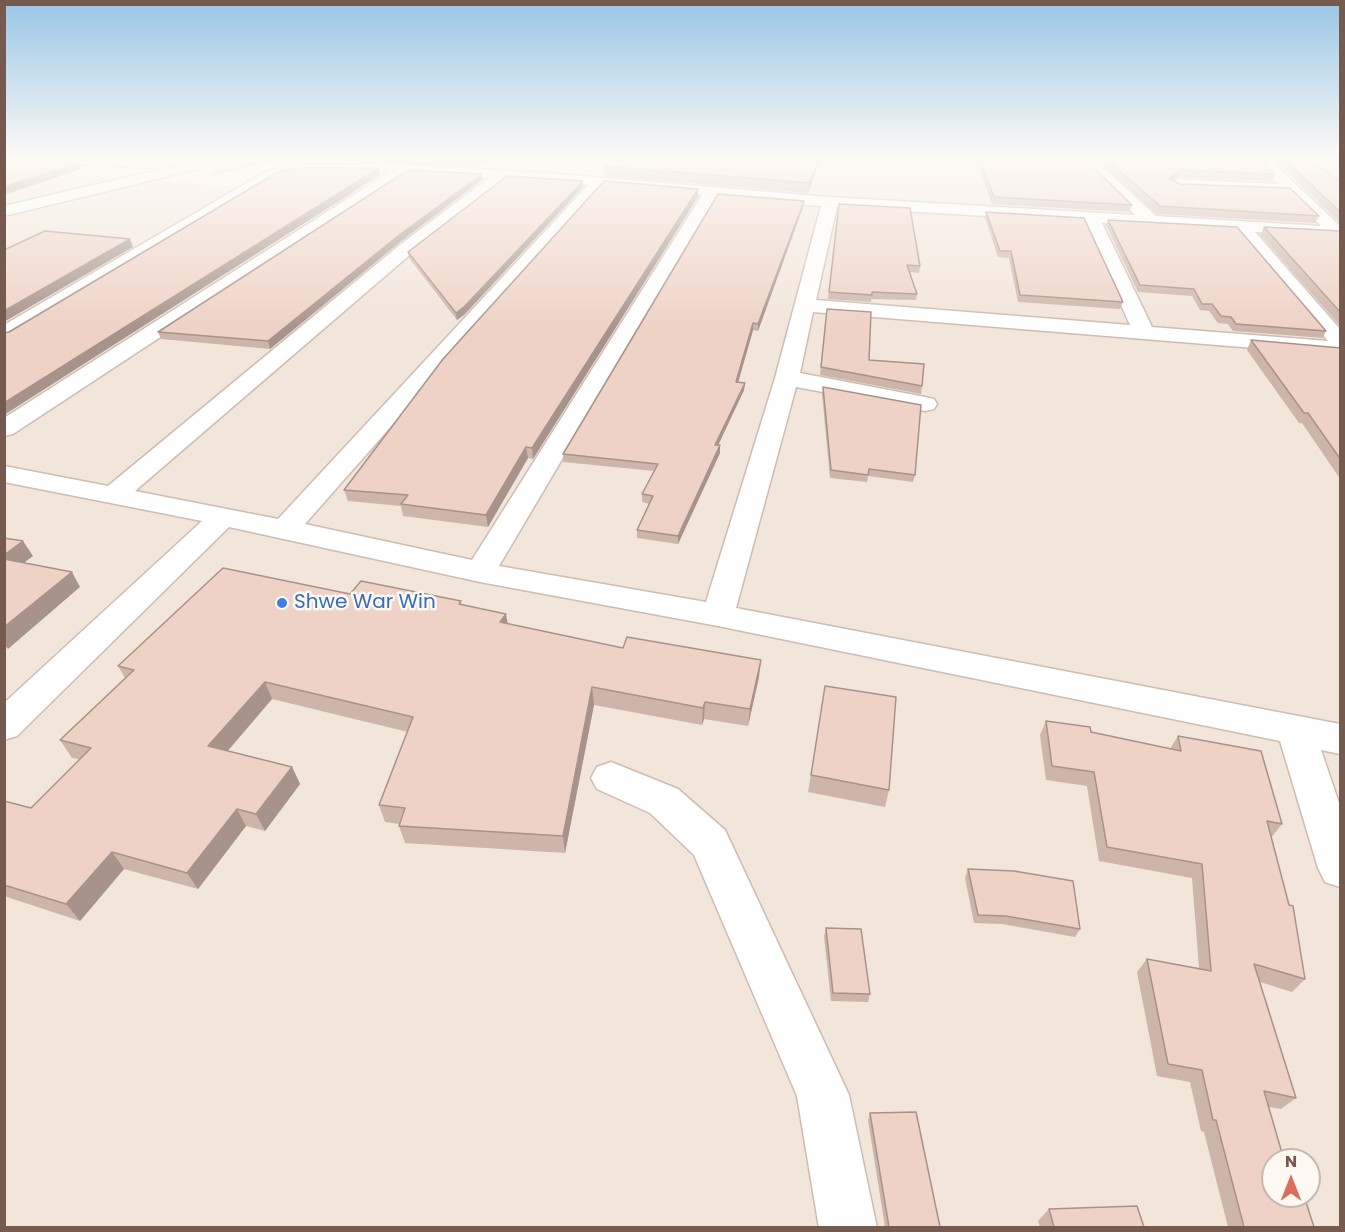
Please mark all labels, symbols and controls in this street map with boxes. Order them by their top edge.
place label: Shwe War Win [294,591,436,615]
marker: Shwe War Win [275,596,289,610]
north arrow [1261,1148,1321,1208]
text: N [1285,1150,1297,1173]

